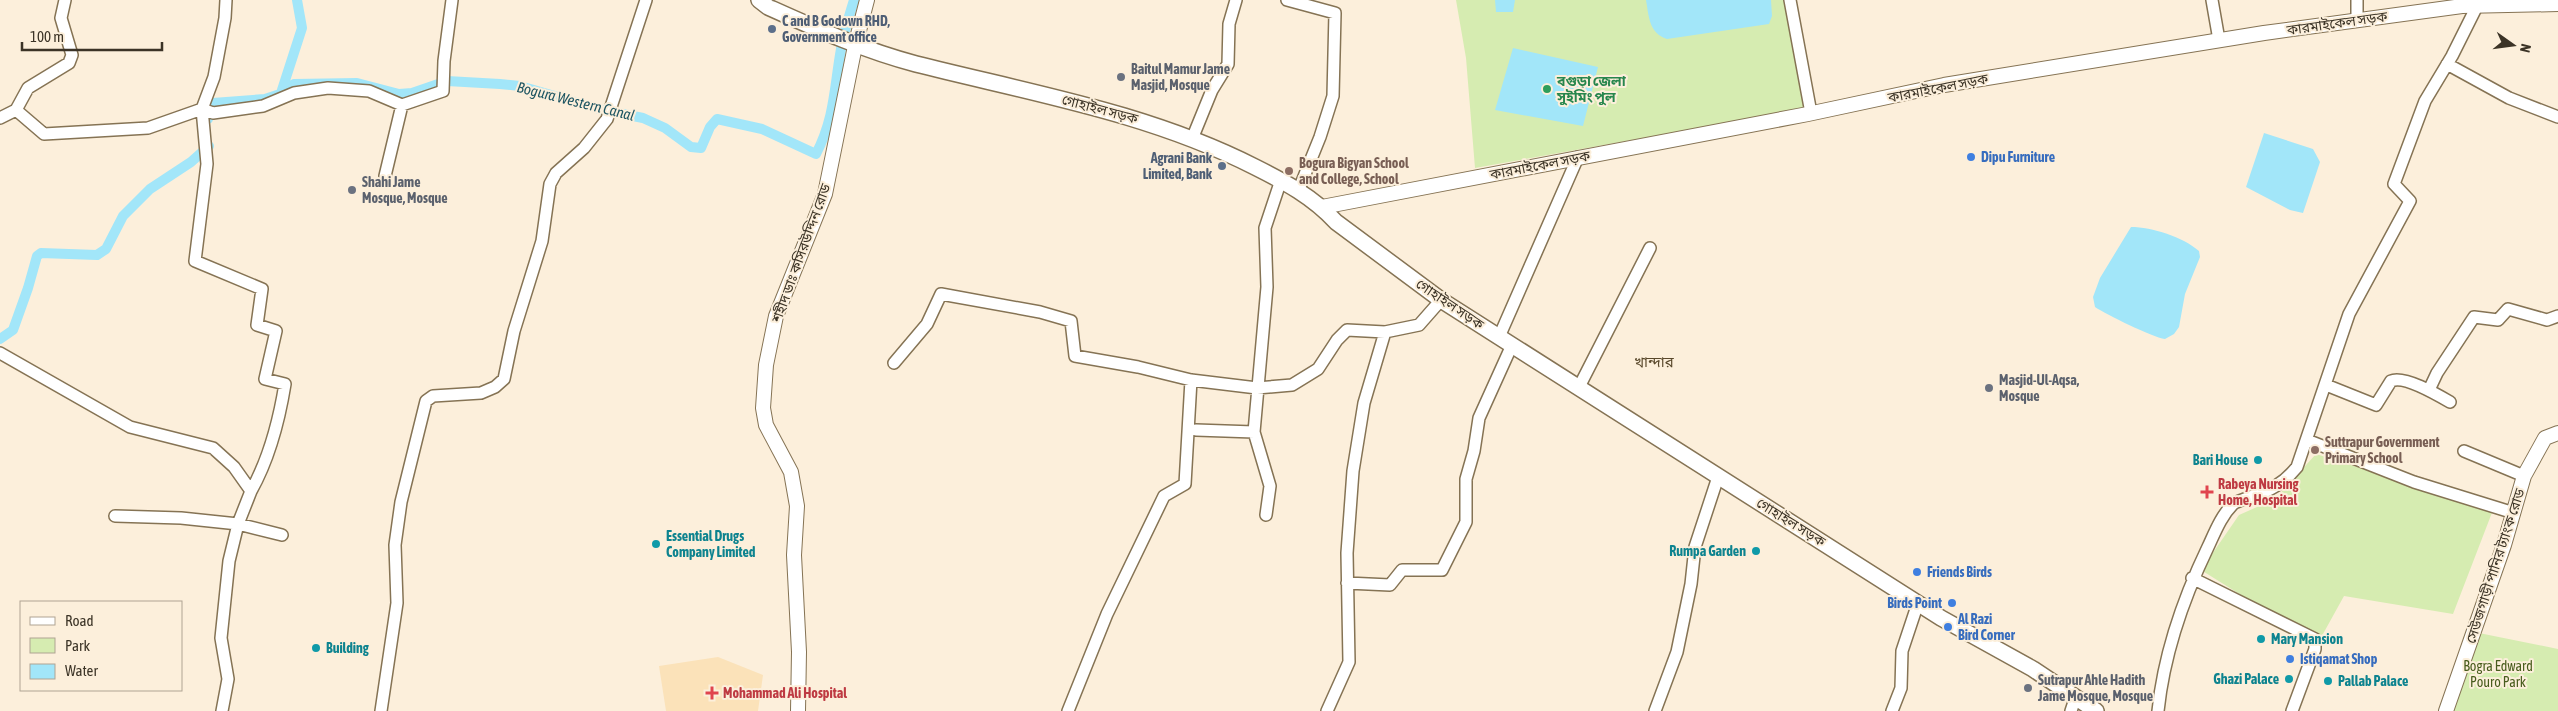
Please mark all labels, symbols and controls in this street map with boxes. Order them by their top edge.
street label: কারমাইকেল সড়ক [2285,8,2389,38]
place label: C and B Godown RHD, Government office [782,13,890,45]
scale bar [22,20,162,52]
north arrow [2488,20,2538,70]
marker: C and B Godown RHD, Government office [766,23,778,35]
text: 100 m [30,28,64,45]
text: N [2517,42,2534,54]
place label: Baitul Mamur Jame Masjid, Mosque [1131,61,1230,93]
street label: কারমাইকেল সড়ক [1886,70,1990,106]
marker: Baitul Mamur Jame Masjid, Mosque [1115,71,1127,83]
place label: বগুড়া জেলা সুইমিং পুল [1556,73,1627,106]
water label: Bogura Western Canal [515,78,637,124]
marker: বগুড়া জেলা সুইমিং পুল [1541,83,1553,95]
street label: গোহাইল সড়ক [1060,91,1140,127]
street label: কারমাইকেল সড়ক [1488,147,1592,183]
place label: Dipu Furniture [1981,149,2055,165]
place label: Agrani Bank Limited, Bank [1143,150,1213,182]
marker: Dipu Furniture [1965,151,1977,163]
place label: Bogura Bigyan School and College, School [1299,155,1409,187]
marker: Agrani Bank Limited, Bank [1216,160,1228,172]
marker: Bogura Bigyan School and College, School [1283,165,1295,177]
place label: Shahi Jame Mosque, Mosque [362,174,448,206]
street label: শহীদ ডাঃ কসিরউদ্দিন রোড [768,180,834,326]
marker: Shahi Jame Mosque, Mosque [346,184,358,196]
street label: গোহাইল সড়ক [1413,276,1487,333]
district label: খান্দার [1634,353,1675,370]
place label: Masjid-Ul-Aqsa, Mosque [1999,372,2080,404]
marker: Masjid-Ul-Aqsa, Mosque [1983,382,1995,394]
place label: Suttrapur Government Primary School [2325,434,2440,466]
marker: Suttrapur Government Primary School [2309,444,2321,456]
place label: Bari House [2193,452,2248,468]
marker: Bari House [2252,454,2264,466]
place label: Rabeya Nursing Home, Hospital [2218,476,2300,508]
marker: Rabeya Nursing Home, Hospital [2200,485,2214,499]
street label: সেউজগাড়ী পানির ট্যাংক রোড [2462,486,2528,645]
street label: গোহাইল সড়ক [1754,495,1829,550]
place label: Essential Drugs Company Limited [666,528,756,560]
marker: Essential Drugs Company Limited [650,538,662,550]
place label: Rumpa Garden [1669,543,1746,559]
marker: Rumpa Garden [1750,545,1762,557]
place label: Friends Birds [1927,564,1992,580]
marker: Friends Birds [1911,566,1923,578]
place label: Birds Point [1887,595,1942,611]
marker: Birds Point [1946,597,1958,609]
legend [20,601,182,691]
place label: Al Razi Bird Corner [1957,611,2016,643]
text: Road [65,612,94,629]
marker: Al Razi Bird Corner [1942,621,1954,633]
place label: Mary Mansion [2271,631,2343,647]
marker: Mary Mansion [2255,633,2267,645]
text: Park [65,637,90,654]
place label: Building [326,640,370,656]
marker: Building [310,642,322,654]
place label: Istiqamat Shop [2300,651,2378,667]
marker: Istiqamat Shop [2284,653,2296,665]
park label: Bogra Edward Pouro Park [2463,658,2533,690]
text: Water [65,662,98,679]
place label: Ghazi Palace [2213,671,2279,687]
place label: Sutrapur Ahle Hadith Jame Mosque, Mosque [2037,672,2153,704]
marker: Ghazi Palace [2283,673,2295,685]
place label: Pallab Palace [2338,673,2408,689]
marker: Pallab Palace [2322,675,2334,687]
marker: Sutrapur Ahle Hadith Jame Mosque, Mosque [2022,682,2034,694]
place label: Mohammad Ali Hospital [723,685,847,701]
marker: Mohammad Ali Hospital [705,686,719,700]

